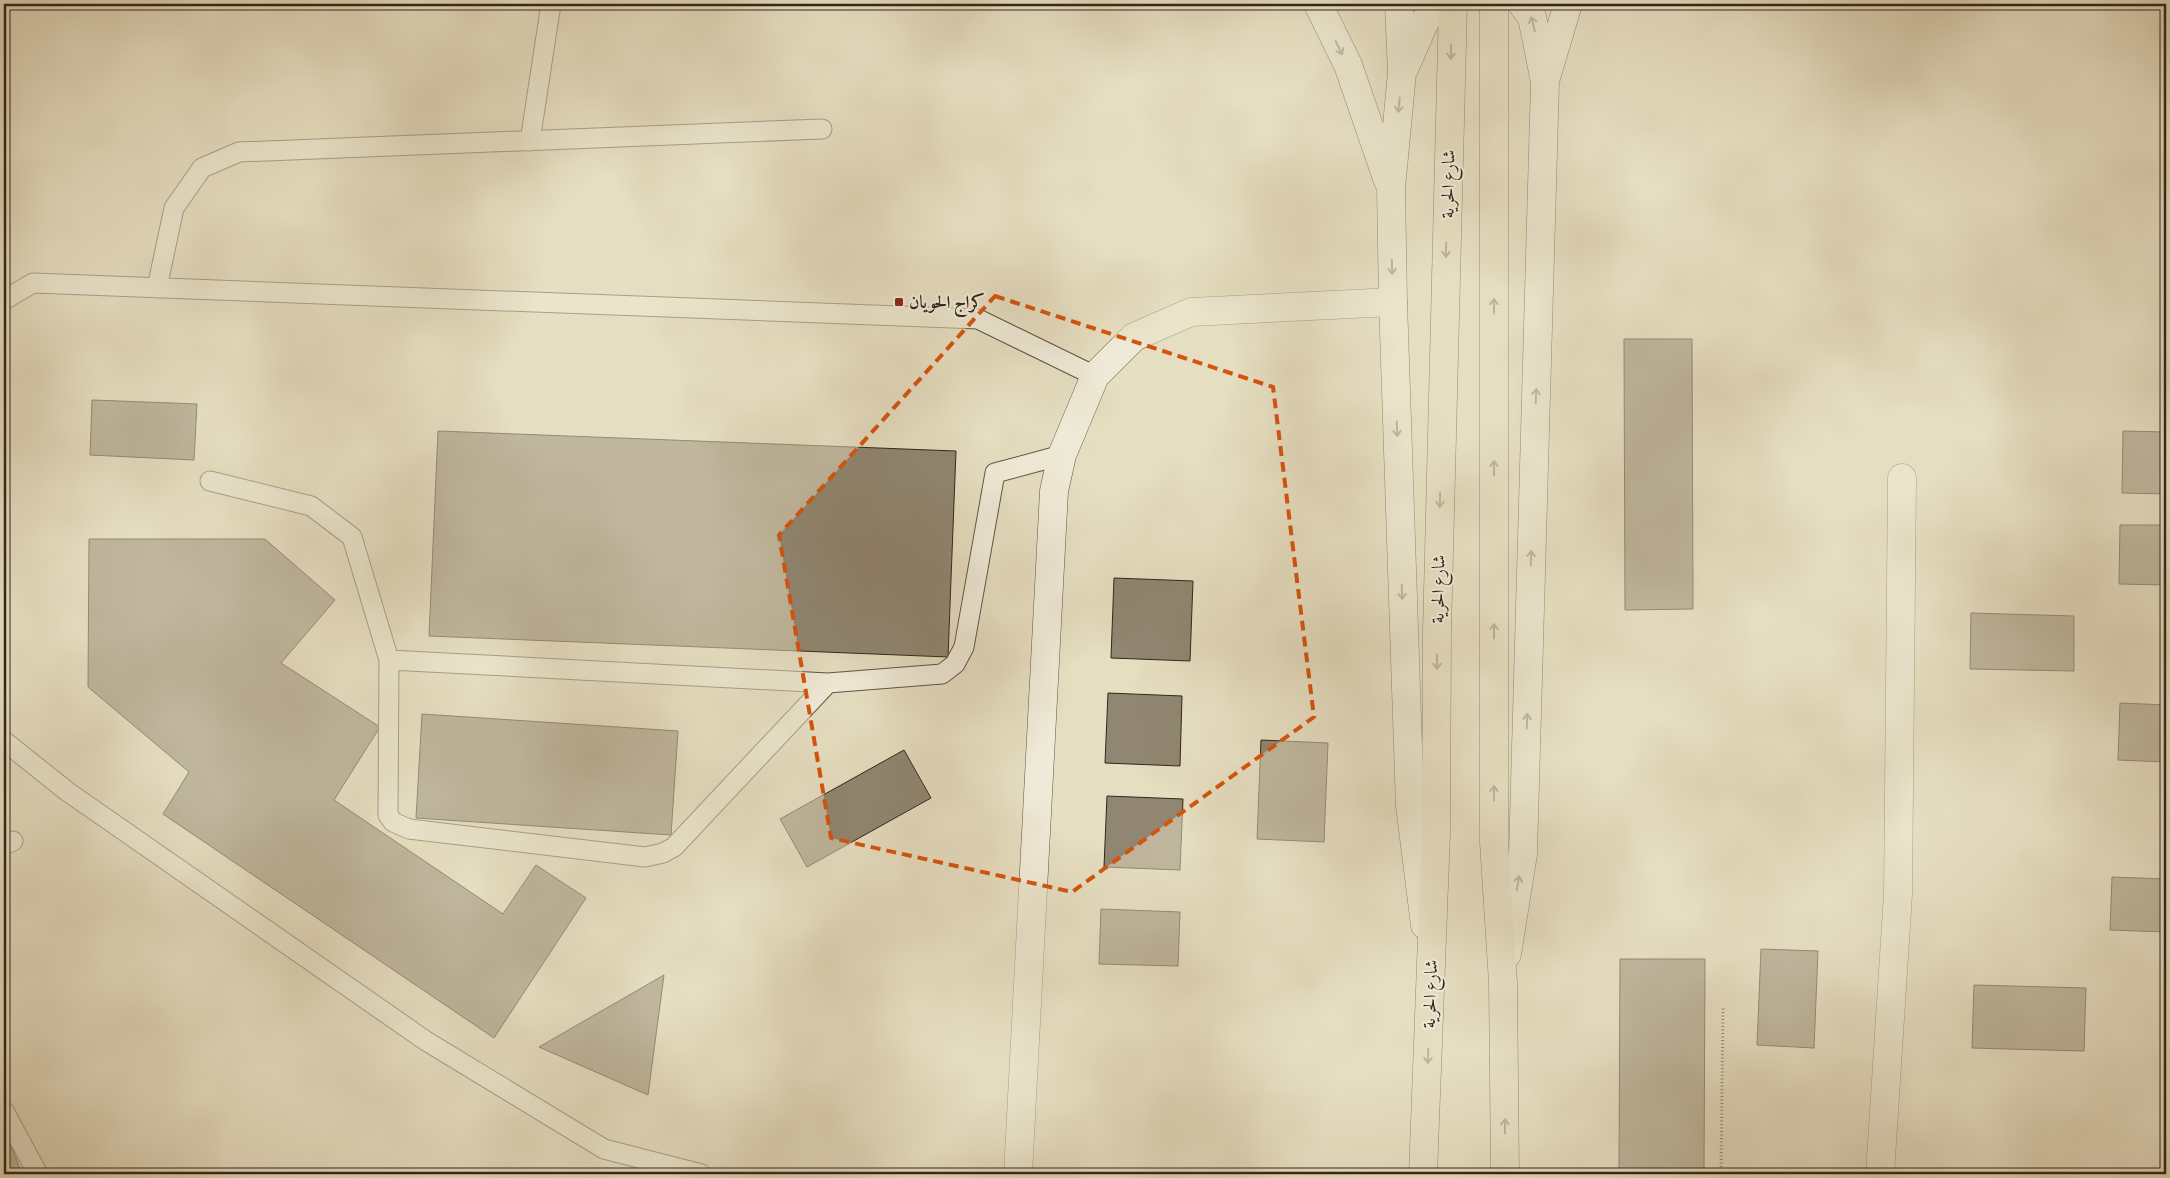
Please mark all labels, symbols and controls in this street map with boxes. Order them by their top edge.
one-way arrow [1528,16,1537,32]
one-way arrow [1335,40,1345,55]
one-way arrow [1447,44,1456,60]
one-way arrow [1394,96,1404,112]
street label: شارع الحرية [1435,149,1464,219]
one-way arrow [1442,242,1451,258]
one-way arrow [1387,258,1397,275]
place label: كراج الحويان [909,290,985,318]
marker: كراج الحويان [893,296,905,308]
one-way arrow [1489,298,1499,314]
one-way arrow [1531,388,1541,404]
one-way arrow [1392,420,1402,437]
one-way arrow [1489,460,1499,476]
one-way arrow [1435,492,1445,508]
one-way arrow [1527,551,1536,567]
street label: شارع الحرية [1425,554,1454,624]
one-way arrow [1398,583,1407,599]
one-way arrow [1489,623,1499,639]
one-way arrow [1432,654,1442,670]
one-way arrow [1522,713,1532,729]
one-way arrow [1489,785,1499,802]
one-way arrow [1514,875,1523,891]
street label: شارع الحرية [1417,959,1446,1029]
one-way arrow [1423,1048,1432,1064]
one-way arrow [1500,1118,1509,1134]

